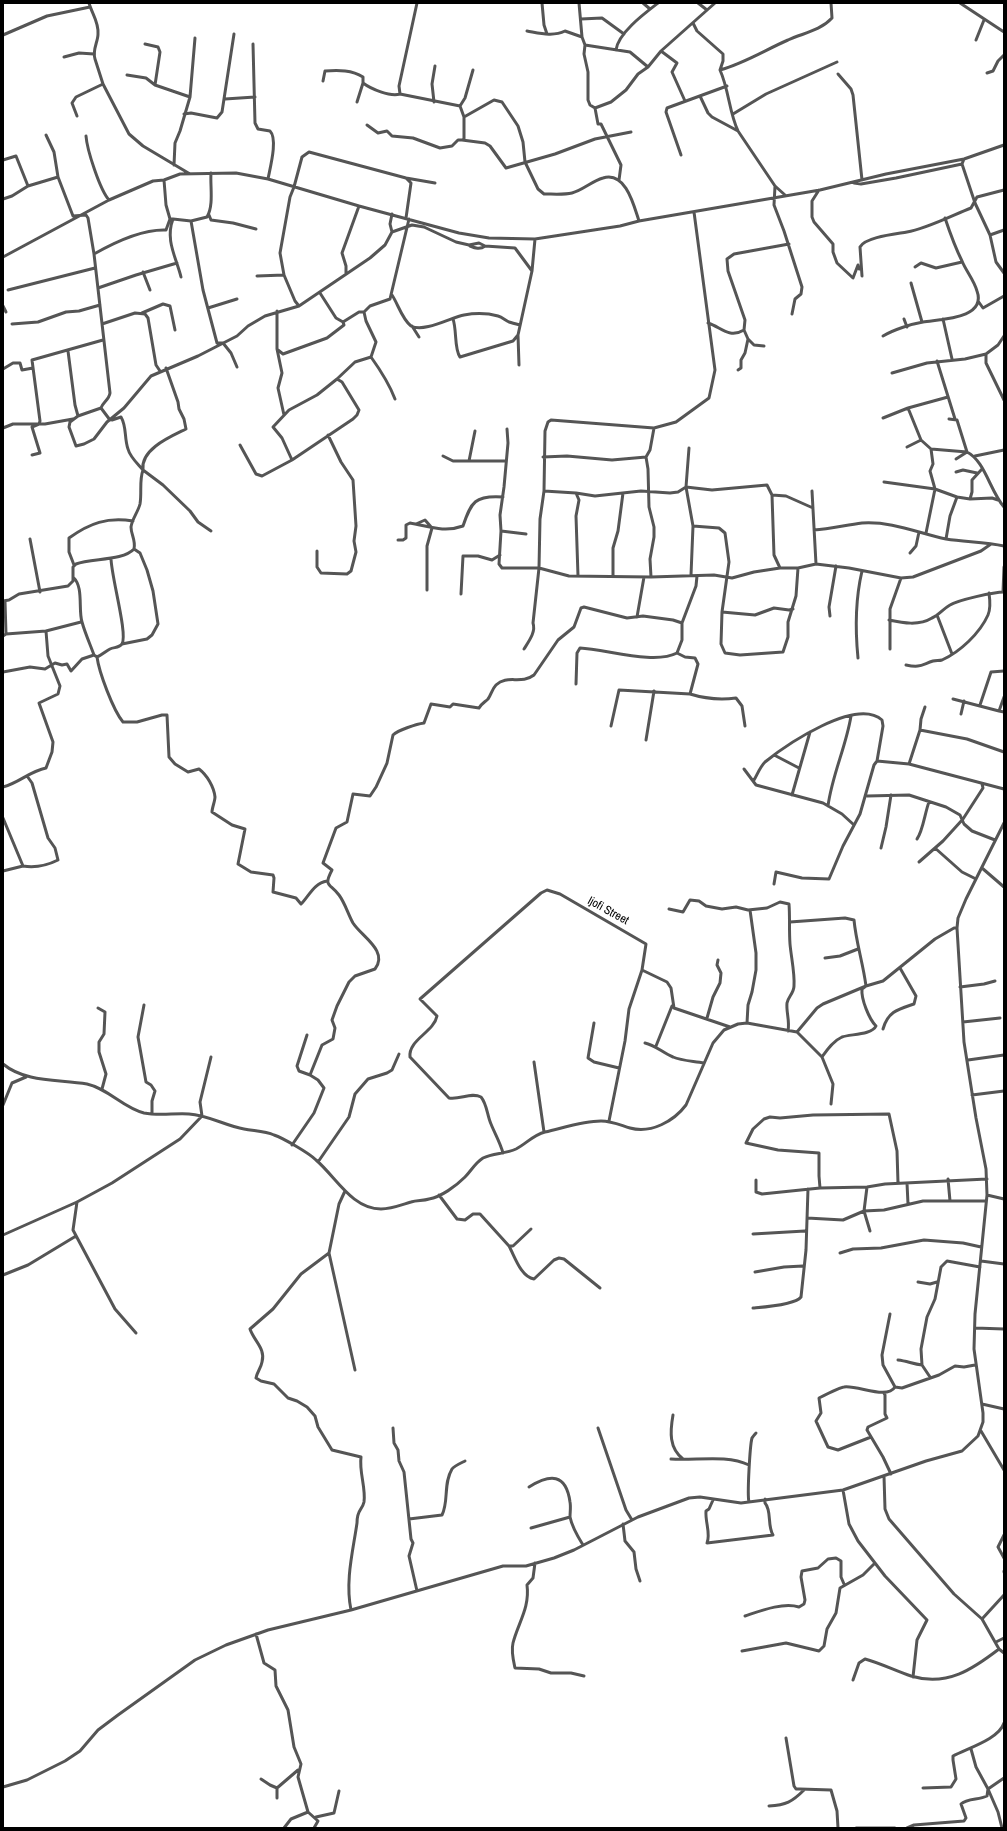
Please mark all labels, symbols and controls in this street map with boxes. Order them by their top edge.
street label: Ijofi Street [585,894,631,928]

